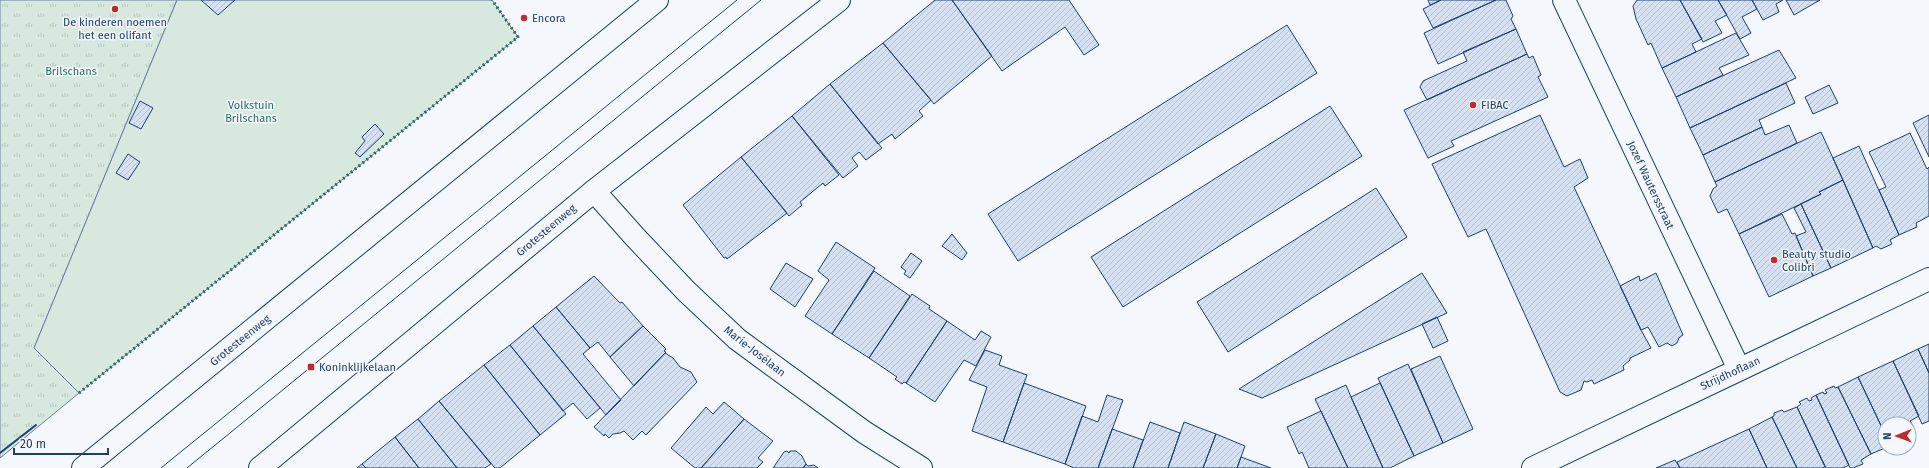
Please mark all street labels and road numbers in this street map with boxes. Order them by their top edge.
street label: Jozef Wautersstraat [1624,139,1677,231]
street label: Grotesteenweg [514,201,579,259]
street label: Grotesteenweg [207,312,273,369]
street label: Marie-Josélaan [721,323,788,380]
street label: Strijdhoflaan [1698,354,1762,393]

